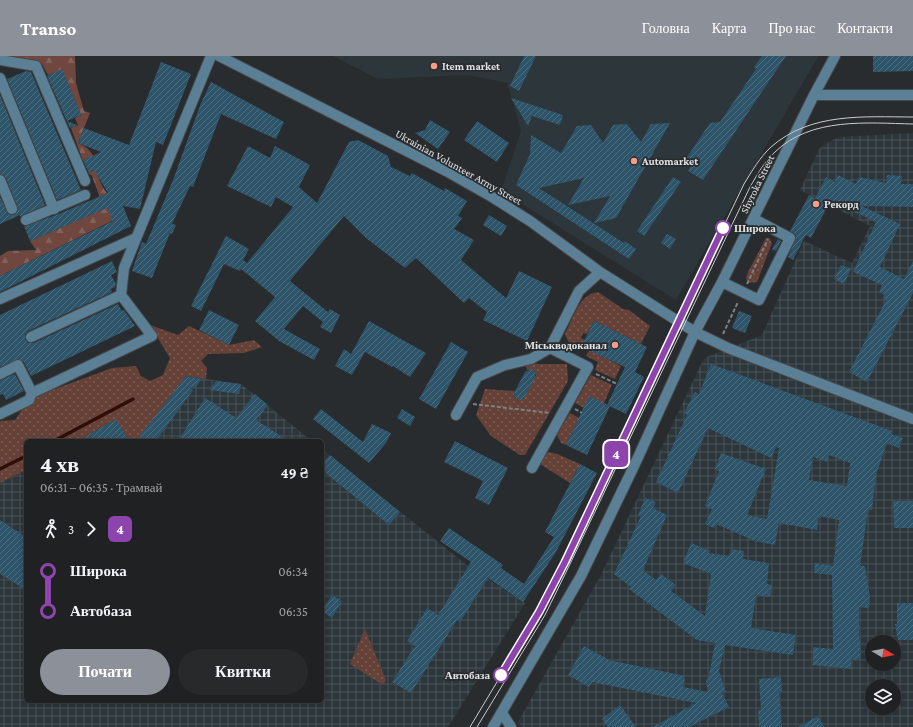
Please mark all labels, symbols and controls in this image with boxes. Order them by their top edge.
text: Transo [20,18,76,39]
text: Головна [642,20,690,36]
text: Карта [712,20,746,36]
text: Про нас [768,20,815,36]
text: Контакти [837,20,893,36]
place label: Item market [442,60,500,72]
marker: Item market [429,61,439,71]
street label: Ukrainian Volunteer Army Street [393,127,525,208]
street label: Shyroka Street [738,153,777,216]
place label: Automarket [641,155,698,167]
marker: Automarket [629,156,639,166]
place label: Рекорд [824,198,859,210]
marker: Рекорд [811,199,821,209]
marker: Широка [715,220,731,236]
place label: Широка [734,222,776,234]
place label: Міськводоканал [525,339,607,351]
marker: Міськводоканал [610,340,620,350]
line badge: 4 [603,441,629,467]
text: 4 [612,446,620,462]
text: 4 хв [40,452,79,477]
text: 49 ₴ [281,465,308,481]
text: 06:31 – 06:35 · Трамвай [40,480,163,495]
icon: walk [40,518,62,540]
icon: forward [80,518,102,540]
text: 4 [116,521,124,537]
text: 3 [68,522,74,537]
text: Широка [70,563,127,579]
text: 06:34 [278,564,308,579]
text: Автобаза [70,603,132,619]
text: 06:35 [279,604,308,619]
north arrow [865,635,901,671]
map controls [865,635,901,715]
button: Почати [40,649,170,695]
button: Квитки [178,649,308,695]
marker: Автобаза [493,667,509,683]
place label: Автобаза [445,669,490,681]
button: layers [865,679,901,715]

